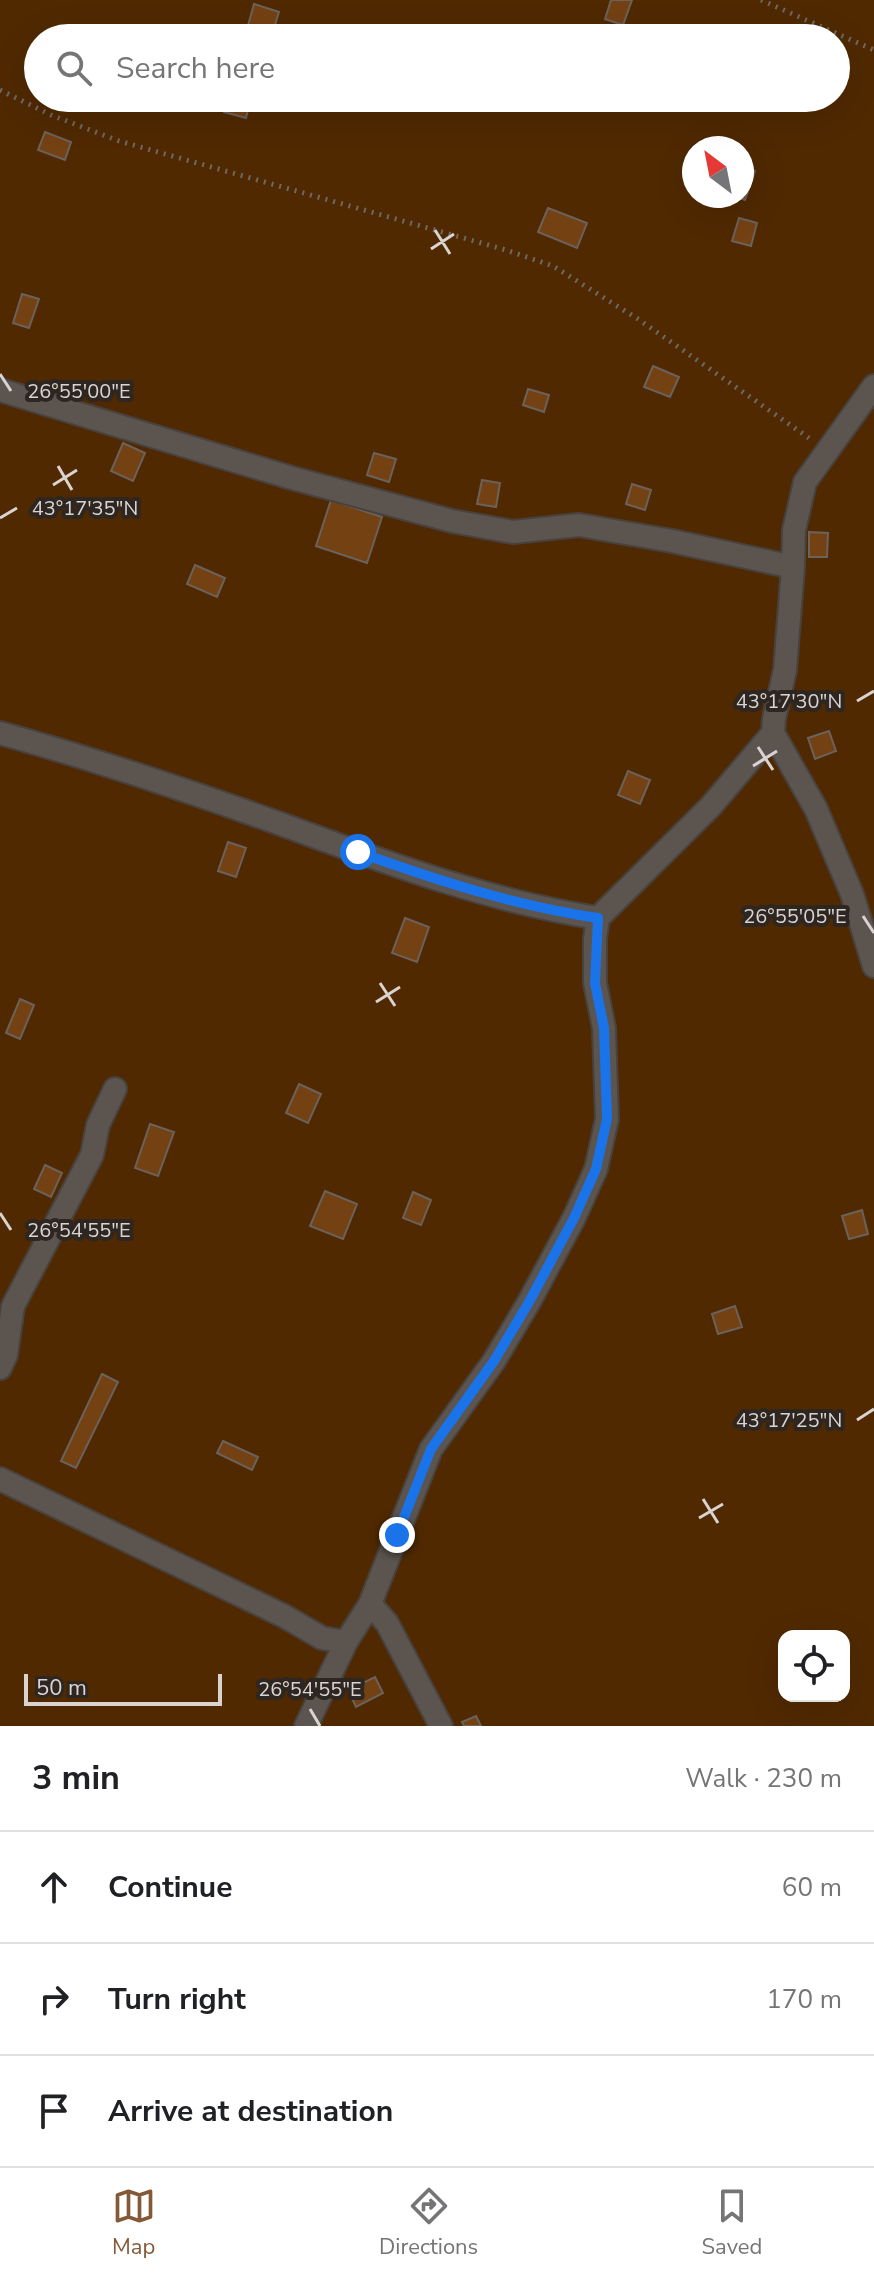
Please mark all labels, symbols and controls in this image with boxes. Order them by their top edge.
search box [24,24,850,112]
icon: search [52,46,96,90]
text: Search here [116,48,275,89]
north arrow [682,136,754,208]
text: 26°55'00"E [27,378,131,405]
text: 43°17'35"N [32,495,138,522]
text: 43°17'30"N [736,688,842,715]
route start [340,834,376,870]
text: 26°55'05"E [743,903,847,930]
text: 26°54'55"E [27,1217,131,1244]
text: 43°17'25"N [736,1407,842,1434]
route end [379,1517,415,1553]
map controls [778,1630,850,1702]
button: locate [778,1630,850,1702]
scale bar [24,1670,222,1706]
text: 50 m [36,1673,87,1703]
text: 26°54'55"E [258,1676,362,1703]
text: 3 min [32,1755,120,1801]
text: Walk · 230 m [685,1761,842,1796]
icon: ahead [32,1865,76,1909]
text: Continue [108,1867,233,1908]
text: 60 m [782,1870,842,1905]
icon: right [32,1977,76,2021]
text: Turn right [108,1979,246,2020]
text: 170 m [766,1982,842,2017]
icon: arrive [32,2089,76,2133]
text: Arrive at destination [108,2091,393,2132]
tab: Map [112,2184,156,2262]
tab: Directions [379,2184,478,2262]
tab: Saved [702,2184,762,2262]

